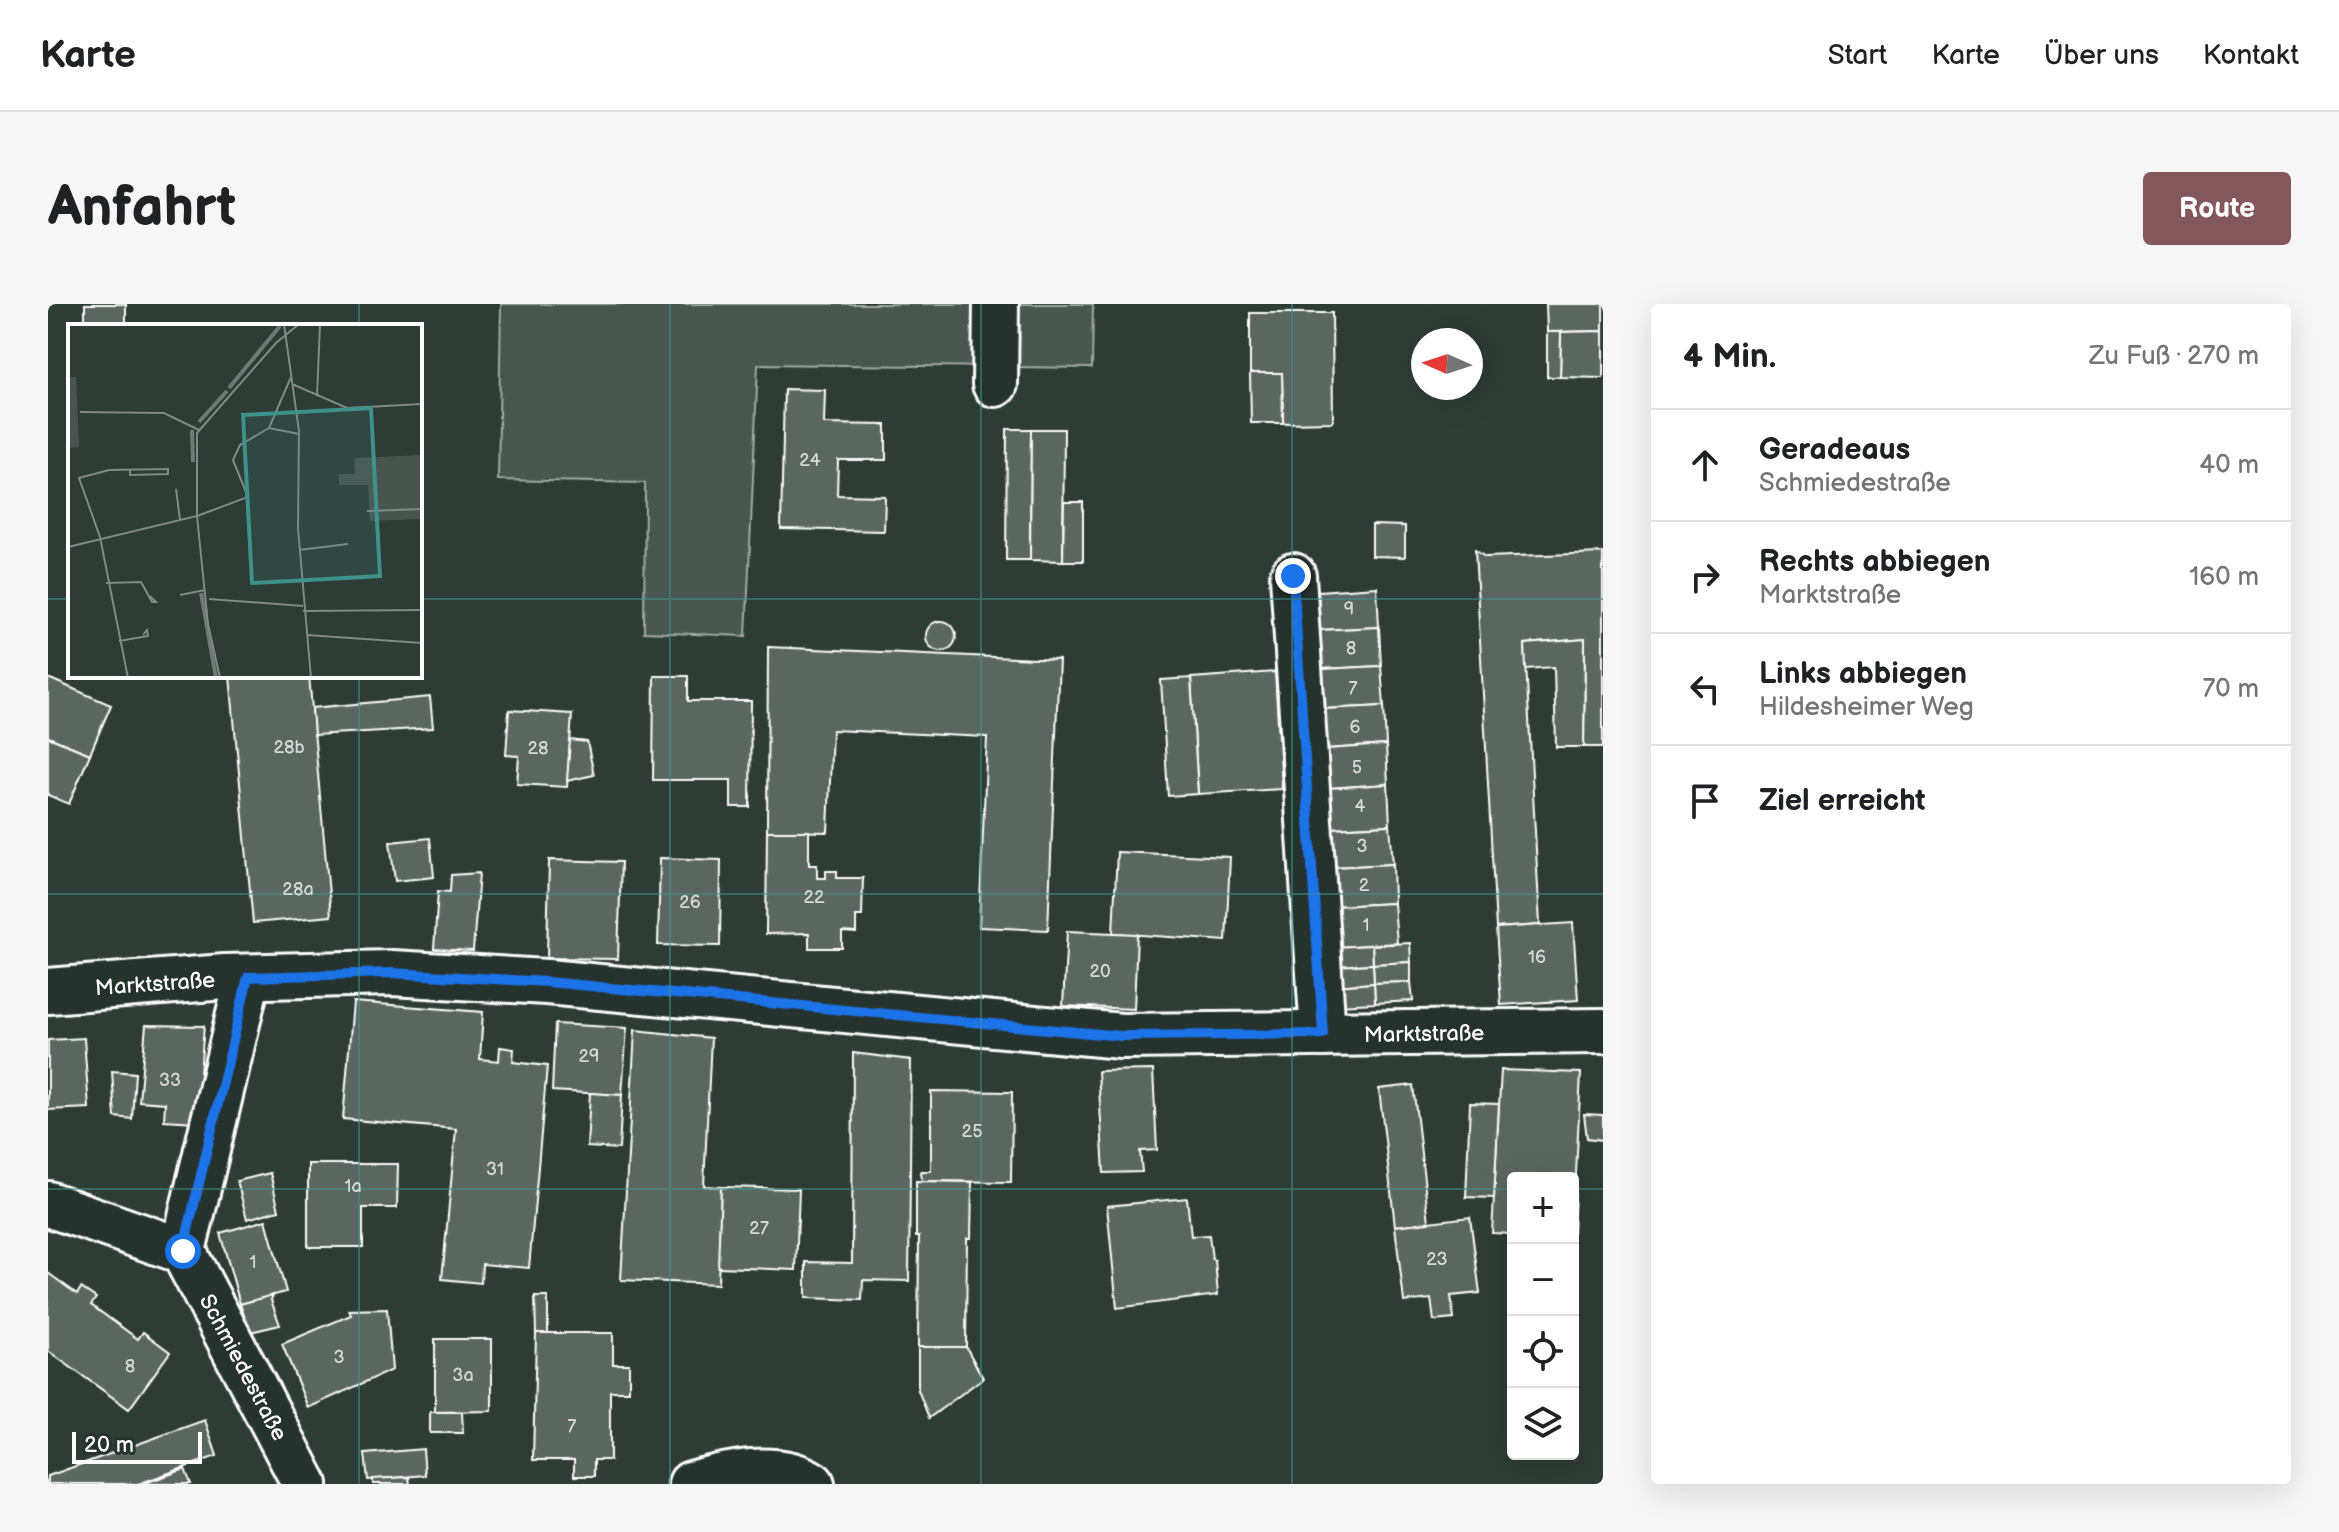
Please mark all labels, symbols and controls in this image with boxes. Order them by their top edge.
text: Karte [40,33,136,78]
text: Start [1828,39,1887,72]
text: Karte [1931,39,2000,72]
text: Über uns [2044,39,2159,72]
text: Kontakt [2203,39,2299,72]
button: Route [2143,172,2291,245]
text: Anfahrt [48,175,236,242]
inset map [68,324,422,678]
north arrow [1411,328,1483,400]
text: 4 Min. [1683,336,1776,377]
text: Zu Fuß · 270 m [2089,341,2259,372]
text: Geradeaus [1759,432,1910,468]
icon: ahead [1683,443,1727,487]
house number: 24 [799,450,821,471]
text: 40 m [2199,450,2259,481]
text: Schmiedestraße [1759,468,1951,499]
text: Rechts abbiegen [1759,544,1991,580]
icon: right [1683,555,1727,599]
route end [1275,558,1311,594]
text: 160 m [2189,562,2259,593]
text: Marktstraße [1759,580,1901,611]
house number: 9 [1344,599,1354,620]
house number: 8 [1346,638,1356,659]
text: Links abbiegen [1759,656,1967,692]
icon: left [1683,667,1727,711]
text: 70 m [2202,674,2259,705]
house number: 7 [1349,678,1358,699]
text: Hildesheimer Weg [1759,692,1974,723]
house number: 6 [1350,717,1361,738]
house number: 28b [273,737,305,758]
house number: 28 [527,738,549,759]
house number: 5 [1352,757,1362,778]
icon: arrive [1683,779,1727,823]
text: Ziel erreicht [1759,783,1926,819]
house number: 4 [1355,796,1366,817]
house number: 3 [1356,836,1368,857]
house number: 2 [1359,875,1370,896]
house number: 28a [282,879,314,900]
house number: 22 [803,887,825,908]
house number: 26 [679,892,701,913]
house number: 1 [1363,915,1369,936]
house number: 16 [1528,947,1546,968]
house number: 20 [1089,961,1111,982]
street label: Marktstraße [94,967,216,1002]
street label: Marktstraße [1364,1020,1484,1049]
house number: 29 [578,1046,600,1067]
house number: 33 [159,1070,181,1091]
house number: 25 [962,1121,982,1142]
house number: 31 [486,1159,504,1180]
map controls [1507,1172,1579,1460]
button: + [1507,1172,1579,1244]
house number: 1a [344,1176,362,1197]
house number: 27 [749,1218,769,1239]
route start [165,1233,201,1269]
button: − [1507,1244,1579,1316]
house number: 23 [1426,1249,1448,1270]
house number: 1 [250,1252,256,1273]
street label: Schmiedestraße [193,1290,293,1446]
button: locate [1507,1316,1579,1388]
house number: 3 [333,1347,345,1368]
house number: 8 [125,1356,135,1377]
house number: 3a [452,1365,474,1386]
button: layers [1507,1388,1579,1460]
house number: 7 [568,1416,577,1437]
scale bar [72,1428,202,1464]
text: 20 m [84,1432,134,1459]

